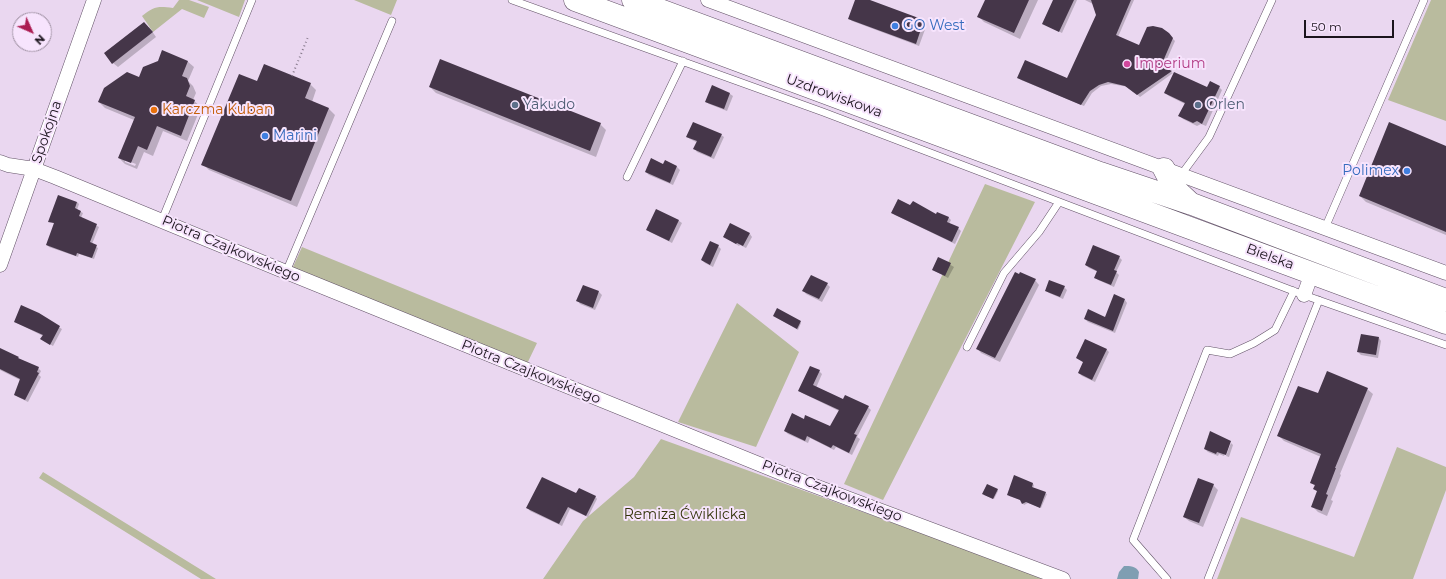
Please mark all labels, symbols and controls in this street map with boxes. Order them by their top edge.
north arrow [12,12,52,52]
scale bar [1306,12,1396,38]
place label: GO West [903,18,965,34]
text: 50 m [1311,19,1342,34]
marker: GO West [890,21,900,31]
text: N [32,32,48,48]
place label: Imperium [1135,56,1206,72]
marker: Imperium [1122,59,1132,69]
street label: Uzdrowiskowa [783,71,885,121]
place label: Yakudo [523,97,575,113]
place label: Orlen [1206,97,1245,113]
street label: Spokojna [28,98,66,166]
marker: Yakudo [510,100,520,110]
marker: Orlen [1193,100,1203,110]
place label: Karczma Kuban [162,102,273,118]
marker: Karczma Kuban [149,105,159,115]
place label: Marini [273,128,317,144]
marker: Marini [260,131,270,141]
place label: Polimex [1342,163,1399,179]
marker: Polimex [1402,166,1412,176]
street label: Piotra Czajkowskiego [159,212,303,286]
street label: Bielska [1244,241,1296,273]
street label: Piotra Czajkowskiego [459,336,603,408]
street label: Piotra Czajkowskiego [760,456,904,526]
park label: Remiza Ćwiklicka [624,507,746,523]

